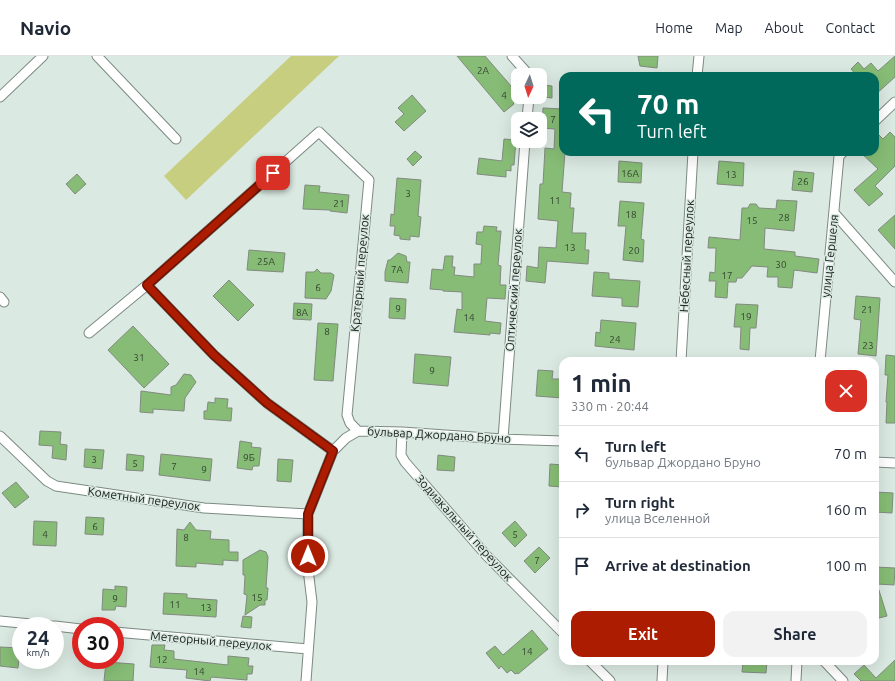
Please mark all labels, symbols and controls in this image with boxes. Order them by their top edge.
text: Navio [20,17,71,39]
text: Home [655,20,693,36]
text: Map [715,20,743,36]
text: About [765,20,804,36]
text: Contact [826,20,875,36]
house number: 2А [477,65,490,76]
north arrow [511,68,547,104]
map controls [511,68,547,148]
icon: left [571,88,623,140]
text: 70 m [637,88,699,119]
house number: 4 [501,90,507,101]
button: layers [511,112,547,148]
house number: 7 [550,114,556,125]
text: Turn left [637,121,707,141]
pin [256,156,290,190]
icon: arrive [262,162,284,184]
house number: 16А [621,168,639,179]
house number: 13 [725,169,737,180]
house number: 26 [797,176,809,187]
house number: 3 [405,188,411,199]
house number: 11 [549,195,561,206]
house number: 21 [333,198,345,209]
street label: Небесный переулок [677,199,696,313]
house number: 18 [625,209,637,220]
house number: 28 [778,212,790,223]
street label: Кратерный переулок [348,214,371,332]
street label: улица Гершеля [819,214,840,298]
house number: 15 [746,215,758,226]
street label: Оптический переулок [503,228,524,352]
house number: 13 [564,242,576,253]
house number: 20 [628,245,640,256]
house number: 25А [257,256,275,267]
house number: 30 [775,259,787,270]
house number: 7А [391,264,404,275]
house number: 17 [721,270,733,281]
house number: 6 [315,282,321,293]
house number: 9 [395,303,401,314]
house number: 21 [861,304,873,315]
house number: 8А [296,307,309,318]
house number: 19 [740,311,752,322]
house number: 14 [463,312,475,323]
house number: 8 [324,326,330,337]
house number: 24 [609,334,621,345]
house number: 23 [862,340,874,351]
house number: 31 [133,352,145,363]
house number: 9 [429,365,435,376]
text: 1 min [571,370,632,397]
button: close [825,370,867,412]
text: 330 m · 20:44 [571,399,649,413]
street label: бульвар Джордано Бруно [367,424,511,445]
text: Turn left [605,438,666,455]
icon: left [571,443,593,465]
text: 70 m [834,445,867,462]
house number: 9Б [243,452,255,463]
house number: 3 [91,454,97,465]
text: бульвар Джордано Бруно [605,455,761,469]
house number: 5 [132,458,138,469]
house number: 7 [171,461,177,472]
house number: 9 [201,464,207,475]
street label: Зодиакальный переулок [413,472,515,583]
street label: Кометный переулок [87,484,201,513]
text: Turn right [605,494,675,511]
icon: right [571,499,593,521]
text: 160 m [825,501,867,518]
text: улица Вселенной [605,511,710,525]
house number: 6 [92,521,98,532]
house number: 4 [42,529,48,540]
house number: 5 [512,529,518,540]
house number: 8 [183,532,189,543]
position arrow [287,535,329,577]
house number: 7 [534,555,540,566]
icon: arrive [571,555,593,577]
text: Arrive at destination [605,557,751,574]
text: 100 m [825,557,867,574]
house number: 15 [251,592,263,603]
house number: 9 [112,593,118,604]
house number: 11 [169,599,181,610]
house number: 13 [200,602,212,613]
button: Exit [571,611,715,657]
button: Share [723,611,867,657]
speed limit sign: 30 [72,617,124,669]
text: 24 [27,626,49,649]
street label: Метеорный переулок [150,629,272,652]
house number: 14 [521,646,533,657]
text: km/h [26,647,50,658]
house number: 12 [156,654,168,665]
house number: 14 [193,666,205,677]

